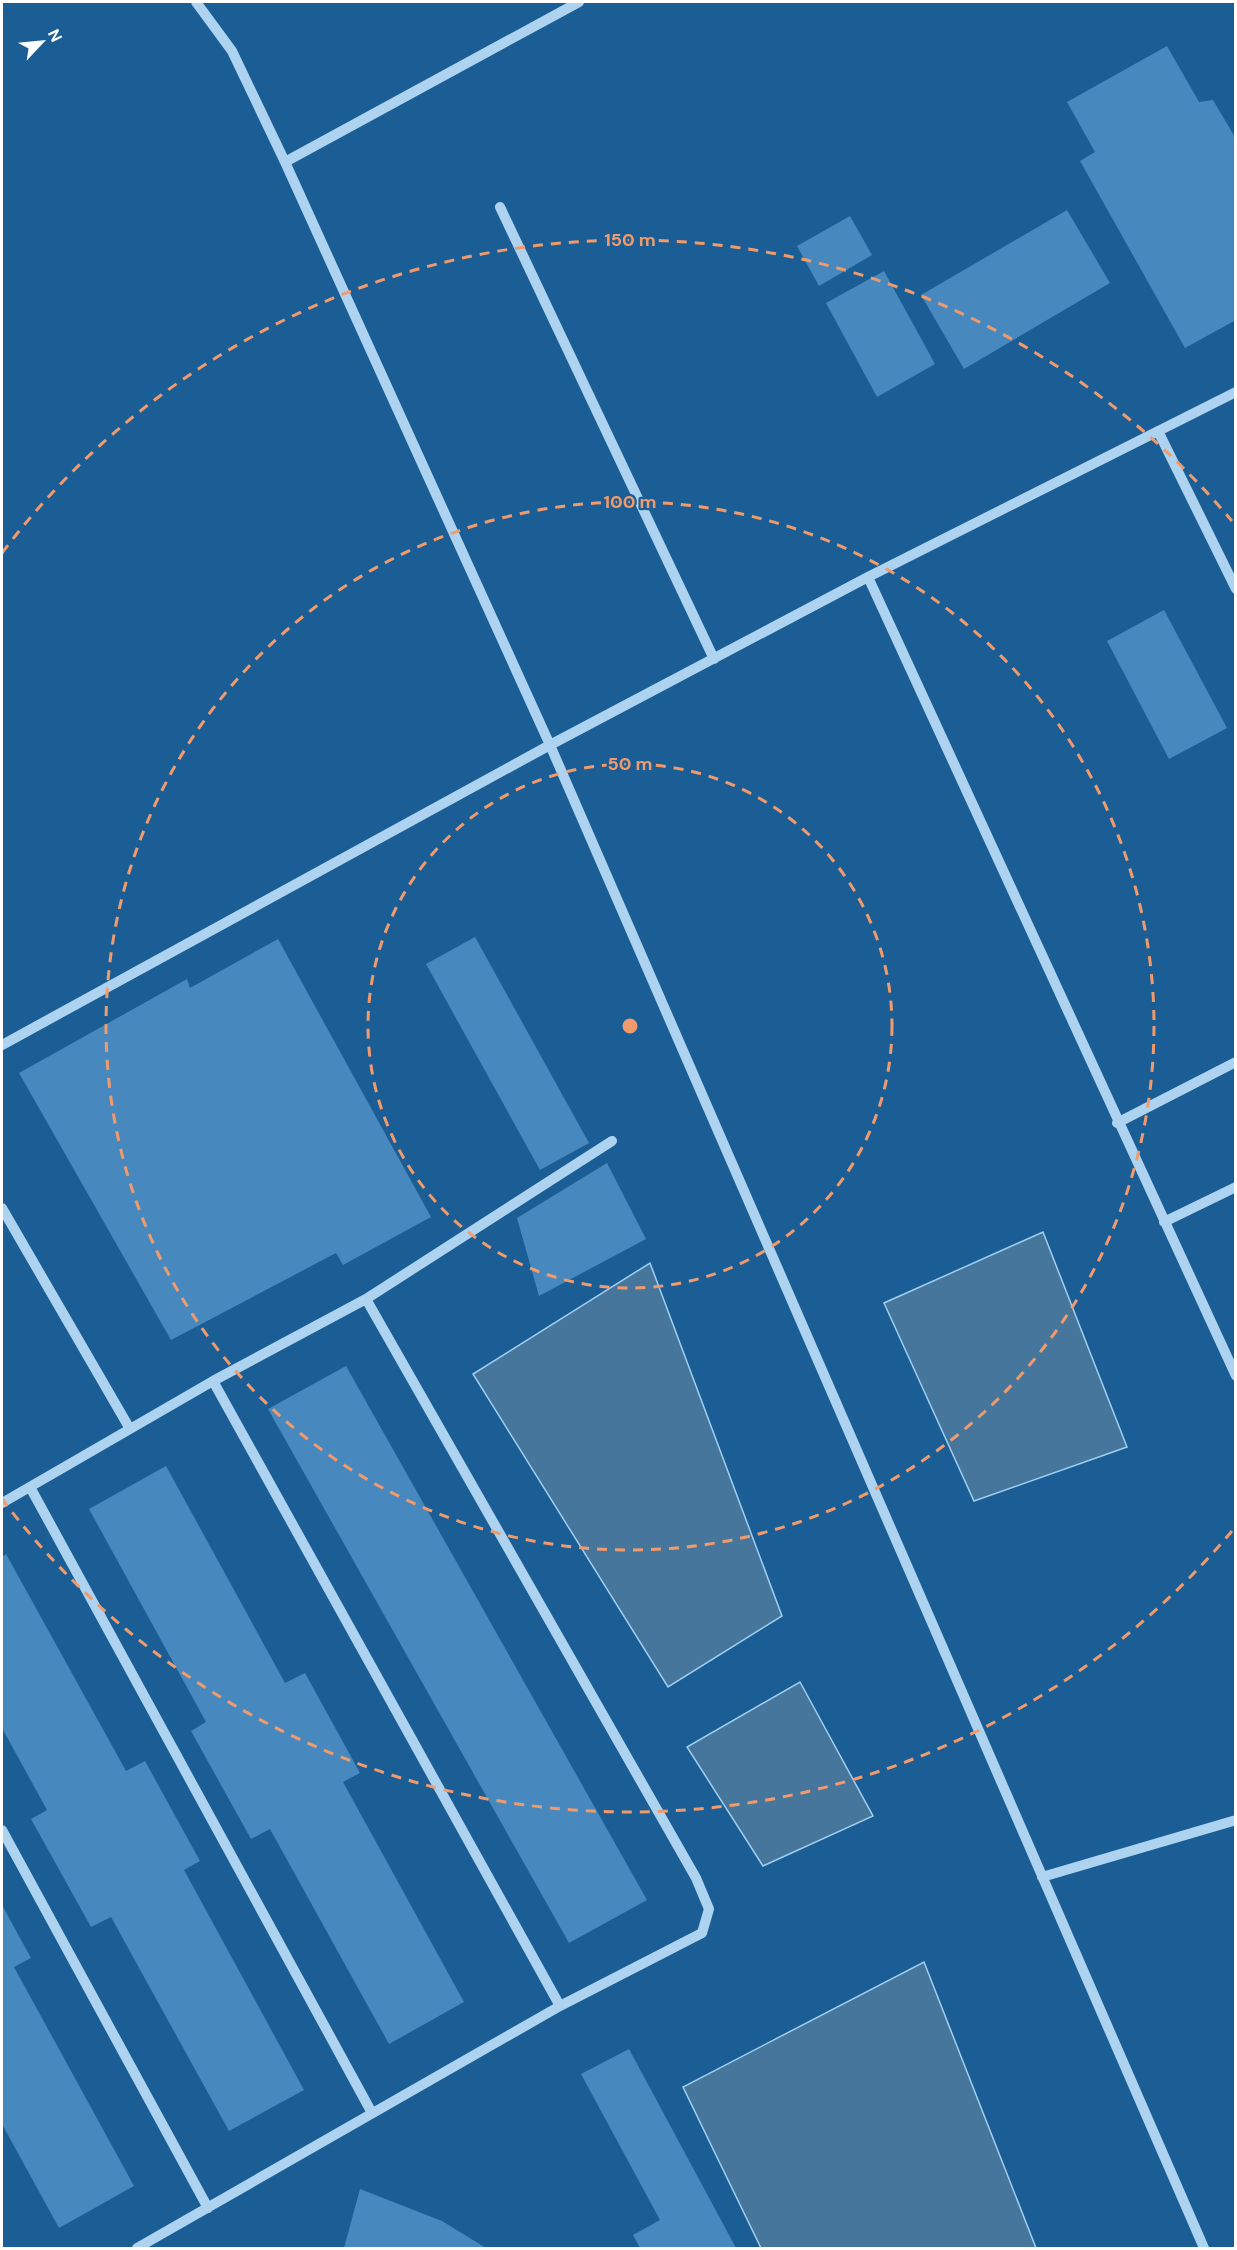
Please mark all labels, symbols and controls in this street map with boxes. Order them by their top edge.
north arrow [12,12,72,72]
text: N [43,26,67,45]
text: 150 m [604,228,656,252]
text: 100 m [603,490,657,514]
text: 50 m [607,752,653,776]
centre of rings [620,1016,640,1036]

